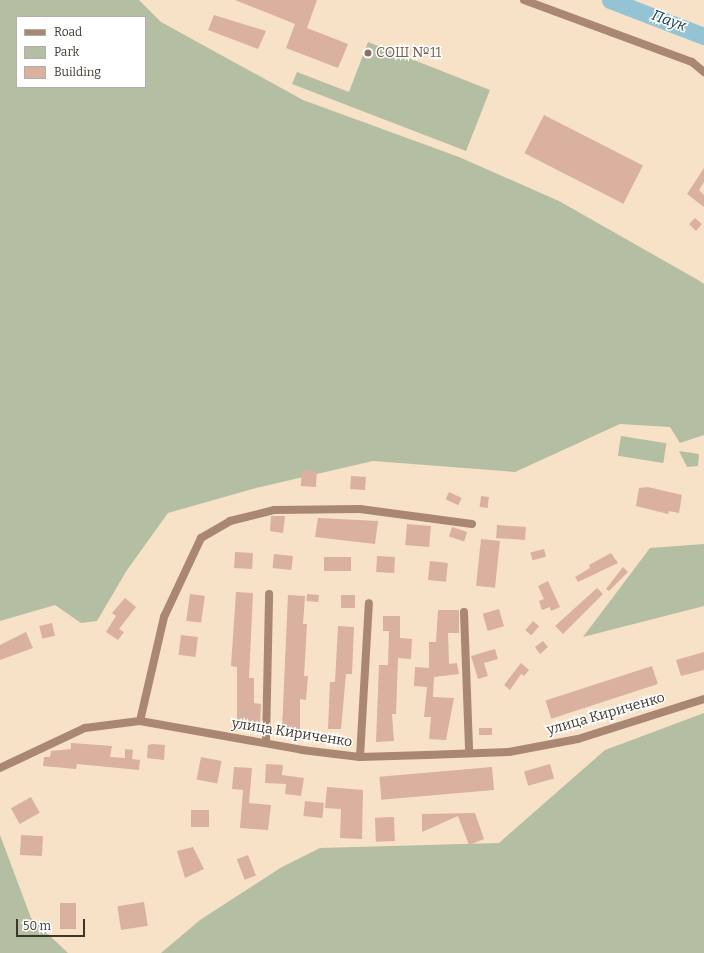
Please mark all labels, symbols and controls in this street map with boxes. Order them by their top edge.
water label: Паук [649,6,689,36]
legend [16,16,146,88]
text: Road [54,25,82,39]
text: Park [54,45,79,59]
place label: СОШ №11 [376,45,441,61]
marker: СОШ №11 [363,48,373,58]
text: Building [54,65,101,79]
street label: улица Кириченко [545,689,667,739]
street label: улица Кириченко [231,715,353,751]
scale bar [18,911,87,937]
text: 50 m [23,919,51,933]

